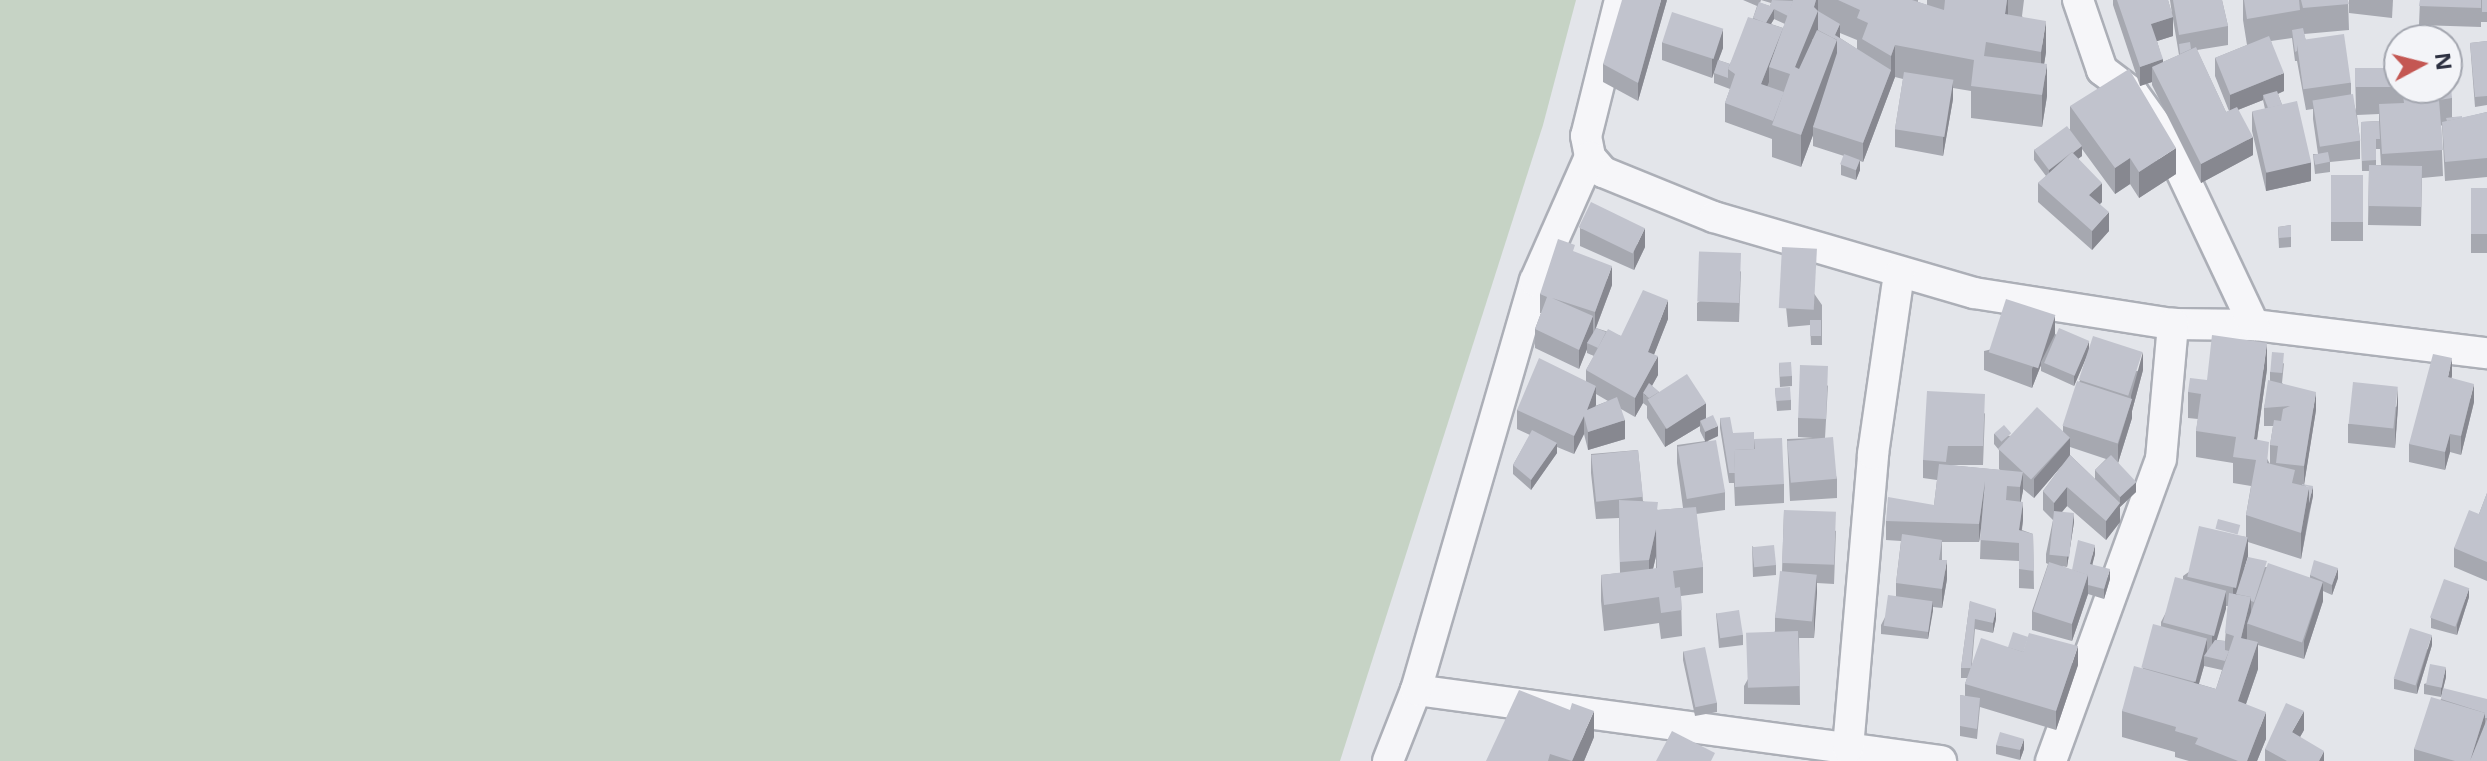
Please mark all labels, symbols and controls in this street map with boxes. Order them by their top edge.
north arrow [2383,24,2463,104]
text: N [2429,51,2461,72]

